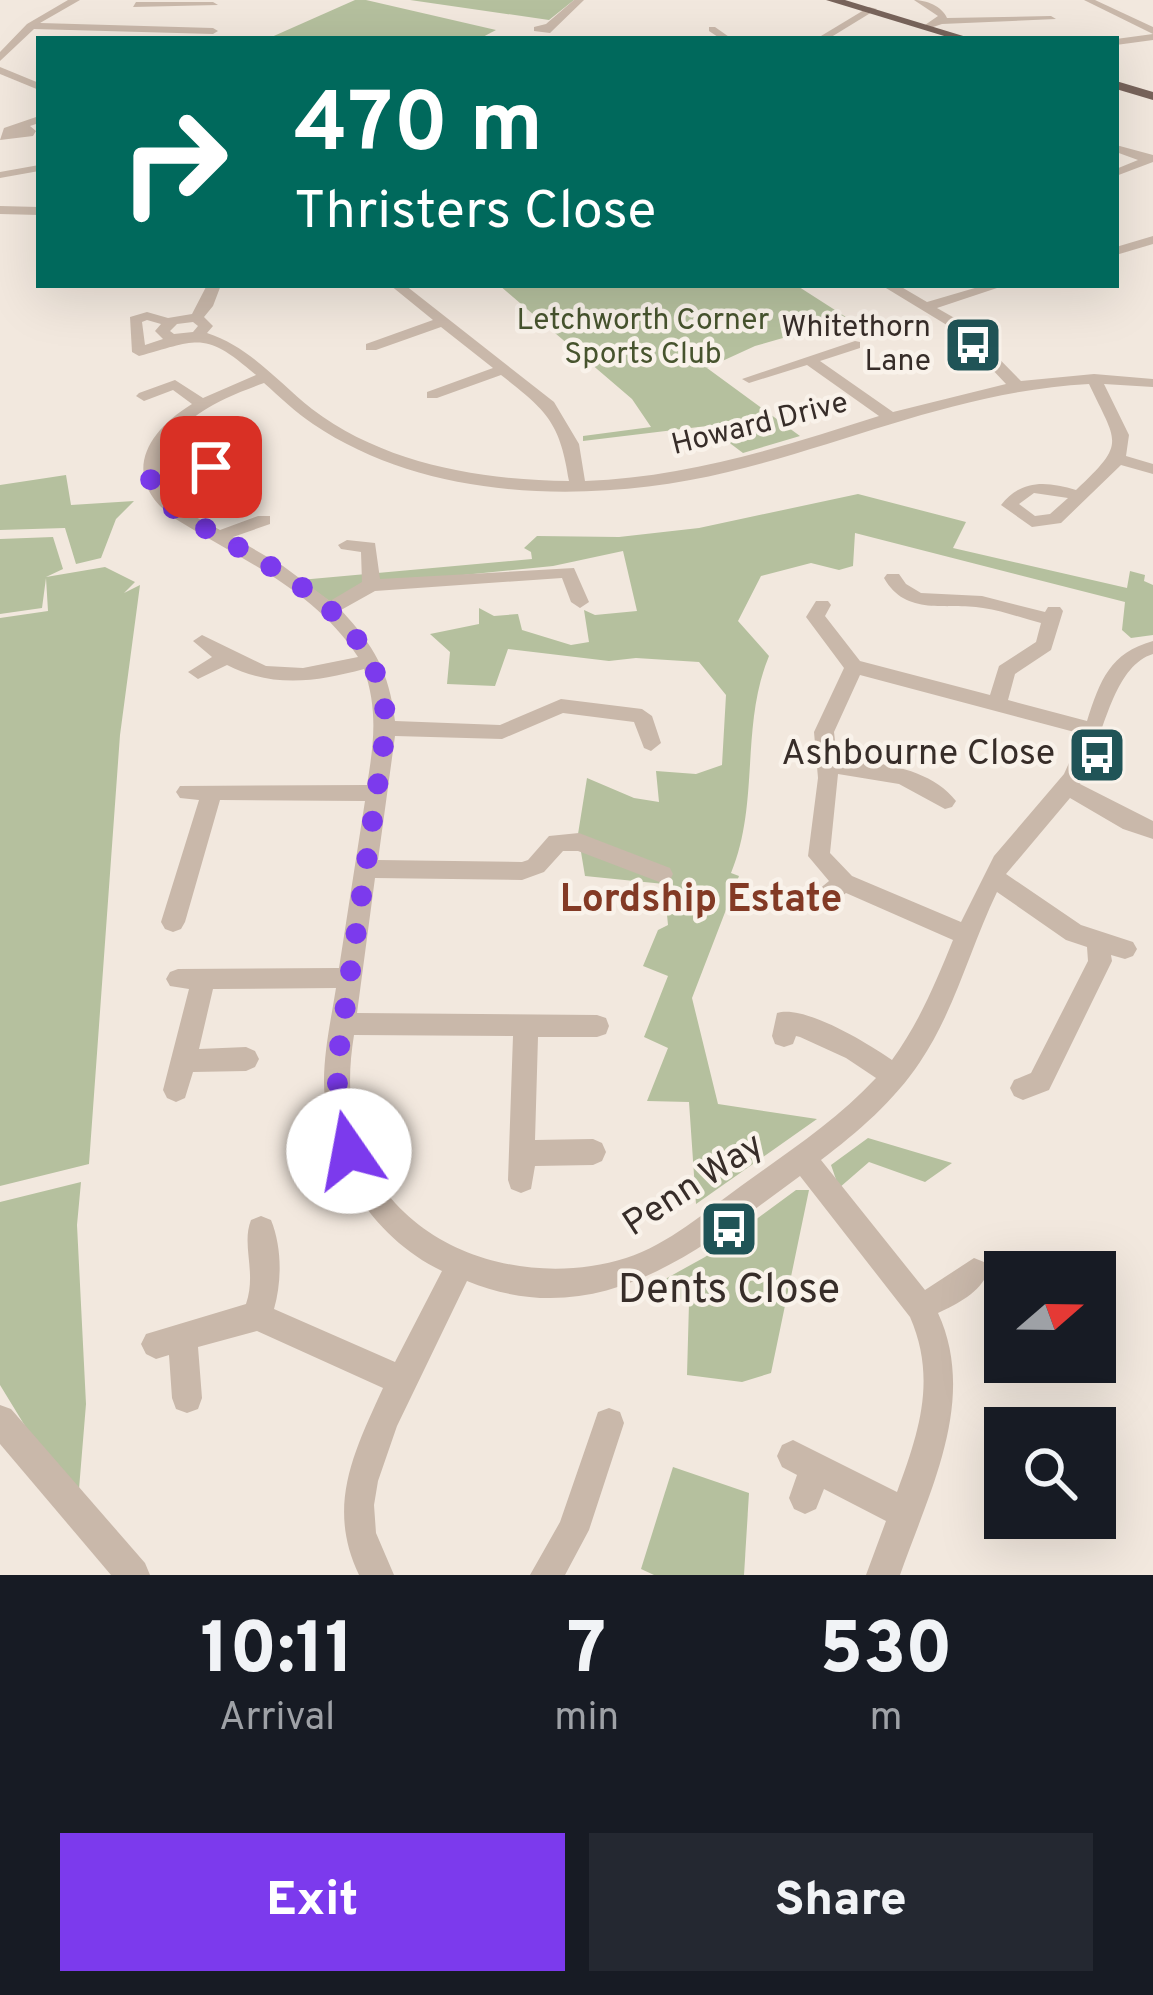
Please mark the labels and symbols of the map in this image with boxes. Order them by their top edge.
park label: Letchworth Corner Sports Club [517,303,770,374]
place label: Whitethorn Lane [781,310,931,381]
bus stop icon: Whitethorn Lane [942,314,1004,376]
street label: Howard Drive [668,385,852,465]
pin [160,416,262,518]
bus stop icon: Ashbourne Close [1066,724,1128,786]
place label: Ashbourne Close [781,732,1055,778]
district label: Lordship Estate [560,877,842,926]
position arrow [286,1088,412,1214]
street label: Penn Way [615,1124,773,1248]
bus stop icon: Dents Close [698,1198,760,1260]
north arrow [984,1251,1116,1383]
place label: Dents Close [618,1265,840,1318]

